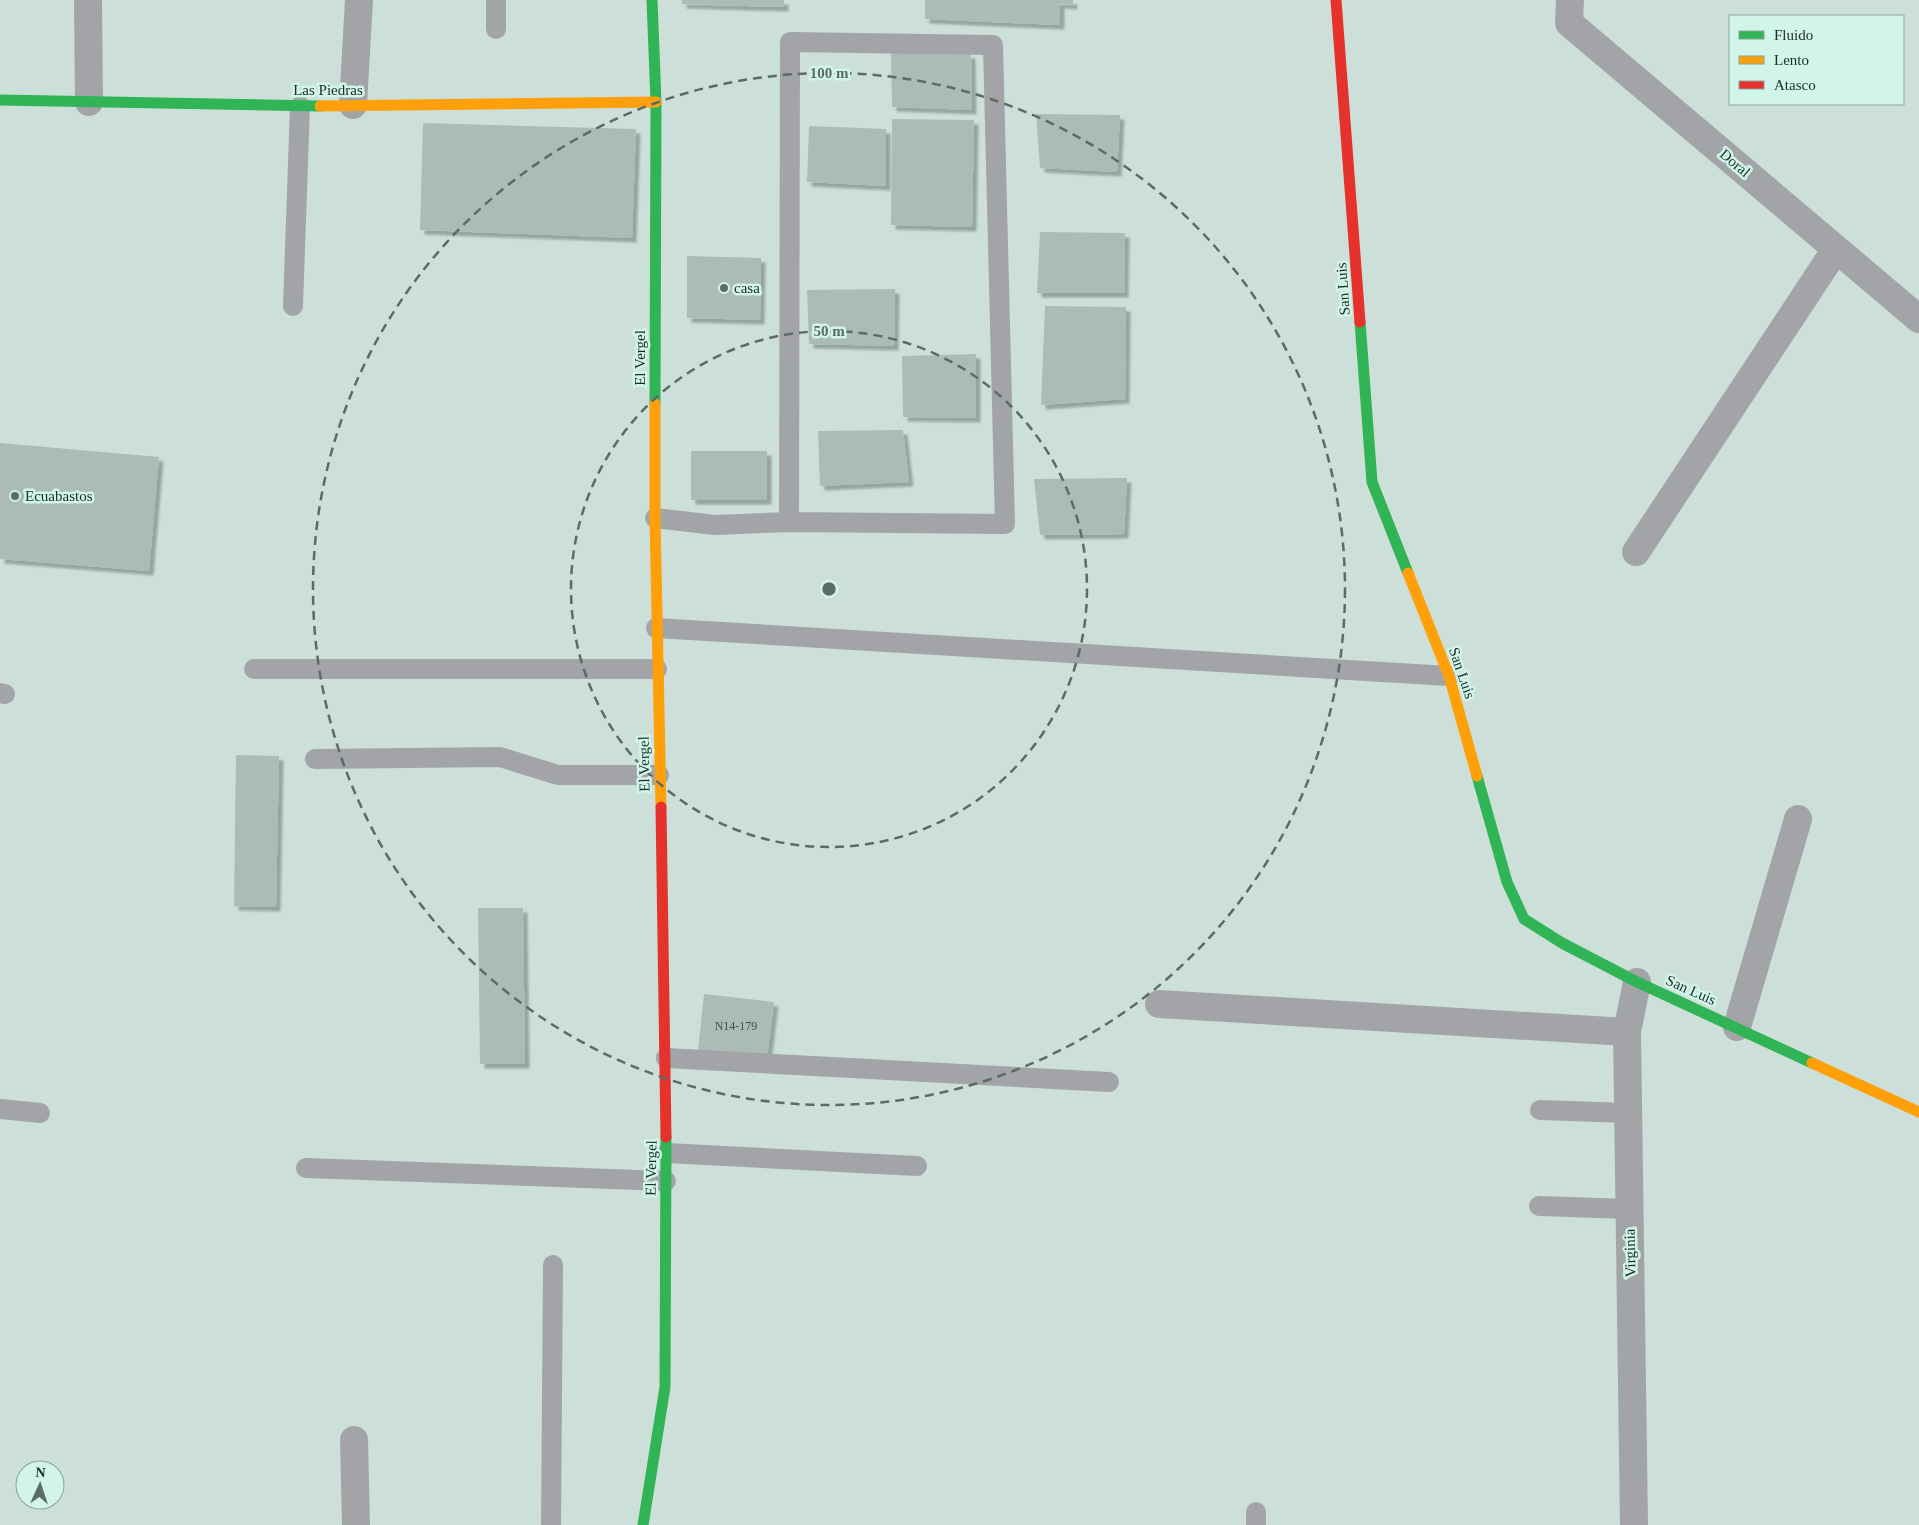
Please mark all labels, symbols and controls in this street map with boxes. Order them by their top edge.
legend [1729,15,1904,105]
text: Fluido [1774,27,1813,43]
text: Lento [1774,52,1809,68]
text: 100 m [810,65,849,81]
text: Atasco [1774,77,1816,93]
street label: Las Piedras [293,82,363,98]
street label: Doral [1717,146,1753,180]
street label: San Luis [1333,262,1353,316]
place label: casa [734,280,760,296]
marker: casa [718,282,730,294]
text: 50 m [813,323,845,339]
street label: El Vergel [632,330,648,386]
place label: Ecuabastos [25,488,93,504]
marker: Ecuabastos [9,490,21,502]
centre of rings [820,580,838,598]
street label: San Luis [1446,645,1478,701]
street label: El Vergel [636,736,652,792]
street label: San Luis [1664,972,1719,1008]
house number: N14-179 [715,1019,757,1033]
street label: El Vergel [643,1140,659,1196]
street label: Virginia [1622,1228,1638,1278]
north arrow [15,1460,65,1510]
text: N [35,1465,46,1480]

